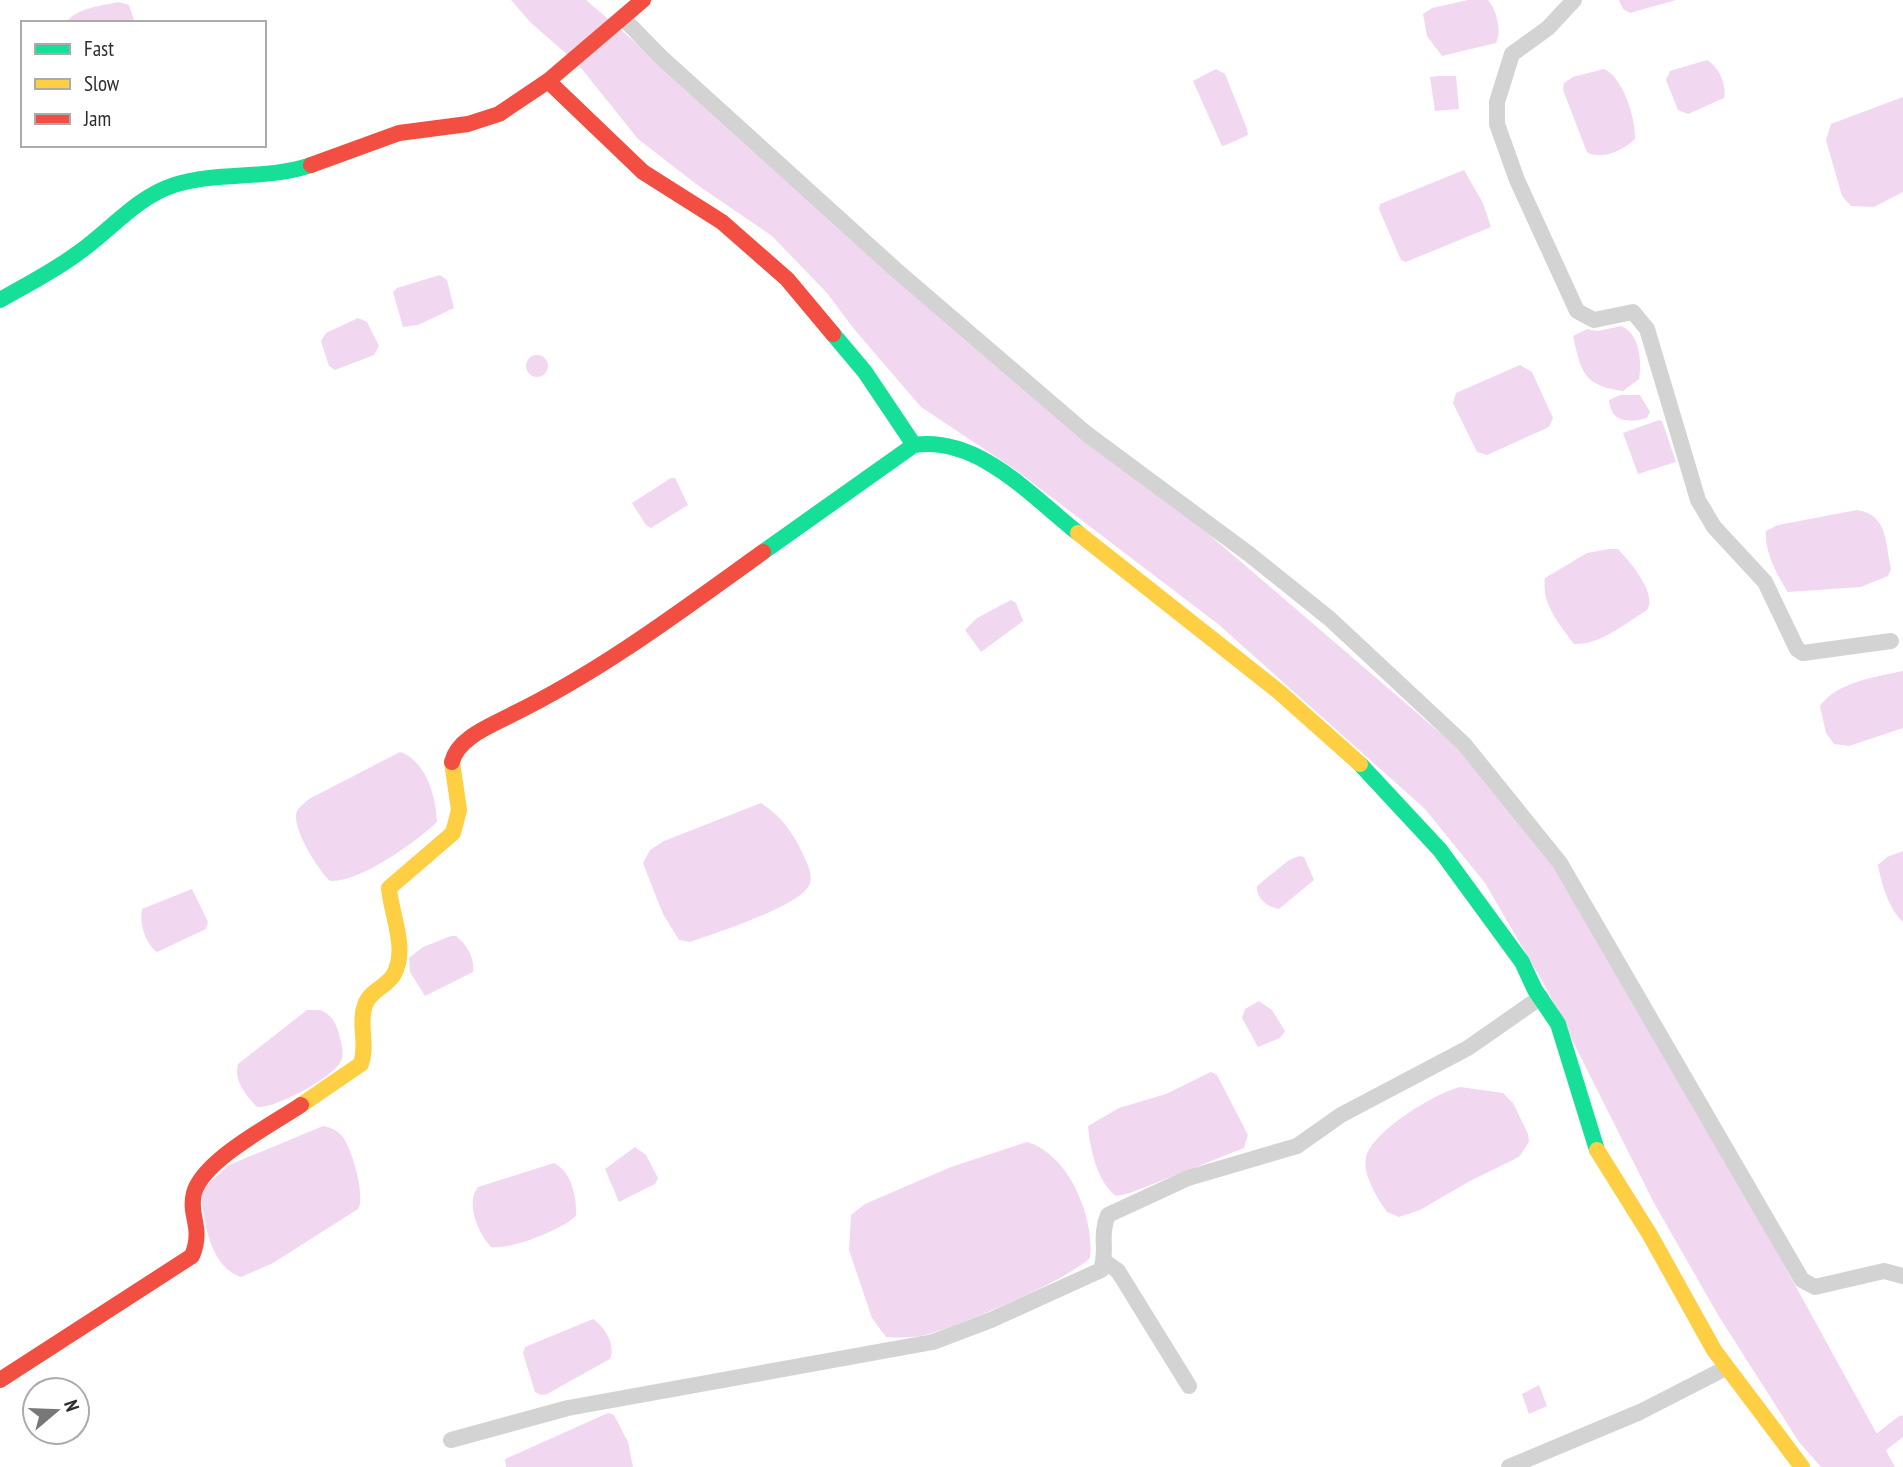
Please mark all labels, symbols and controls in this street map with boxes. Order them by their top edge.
legend [21,21,266,147]
text: Fast [84,35,114,62]
text: Slow [84,70,120,97]
text: Jam [83,105,111,132]
north arrow [21,1376,91,1446]
text: N [59,1397,85,1414]

